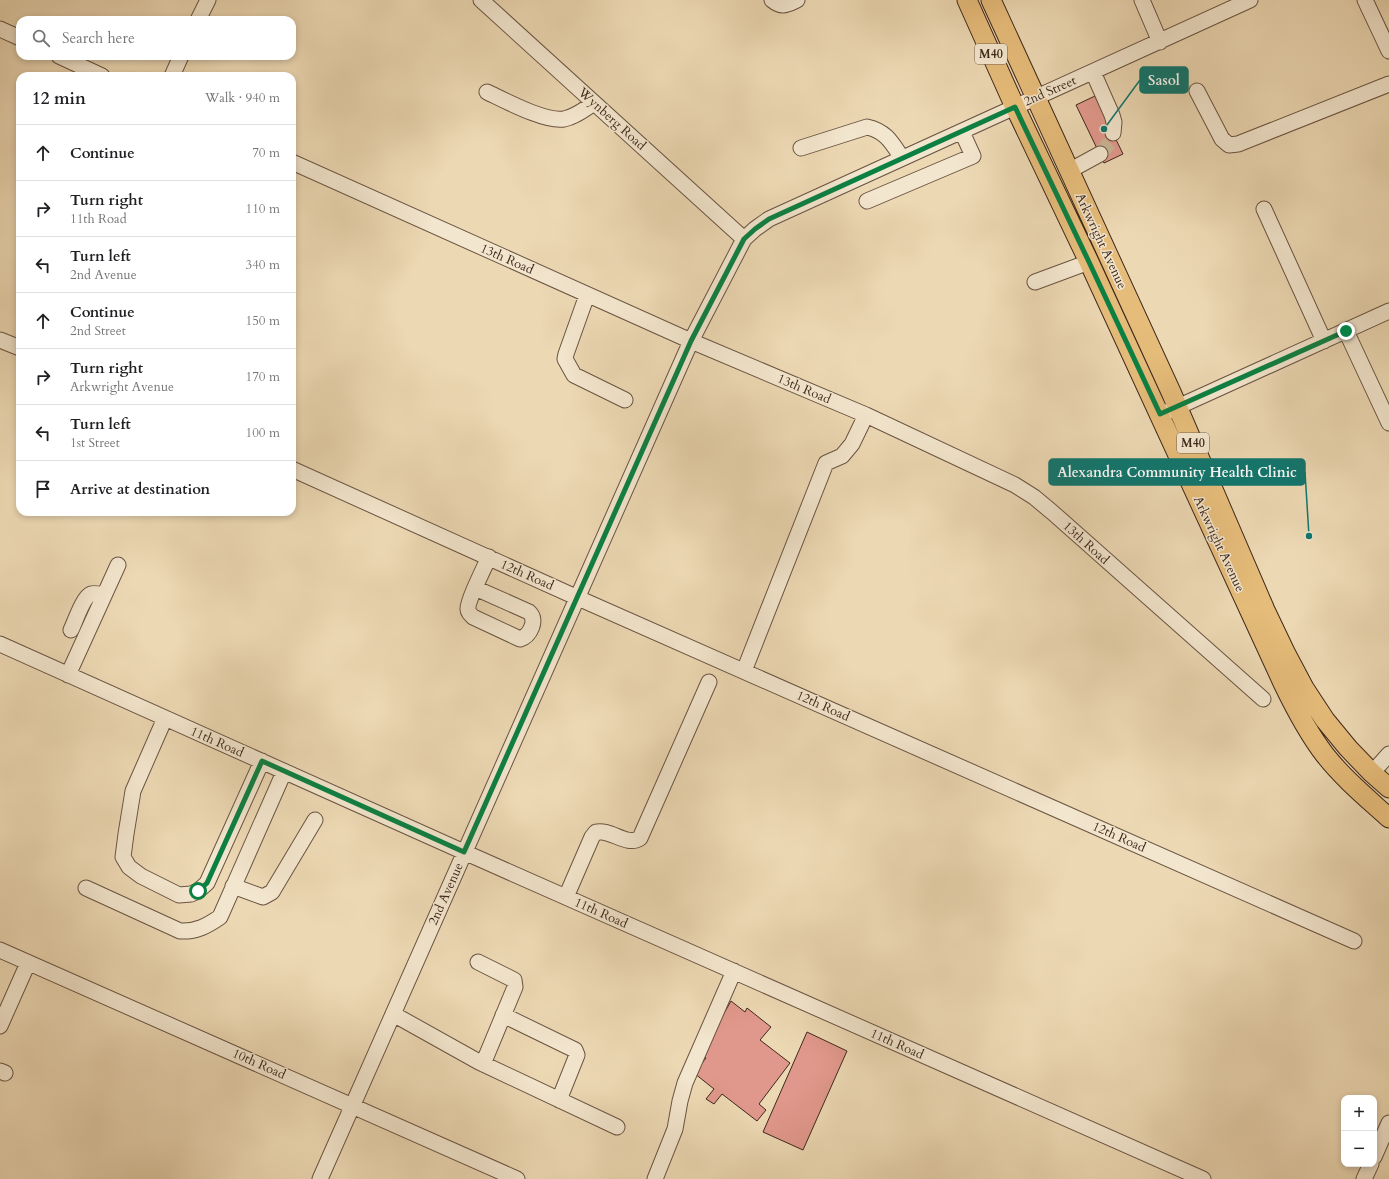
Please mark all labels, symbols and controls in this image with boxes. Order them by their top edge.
search box [16,16,296,60]
icon: search [30,27,52,49]
text: Search here [62,28,135,48]
road number: M40 [975,44,1007,64]
callout: Sasol [1140,67,1188,93]
street label: 2nd Street [1021,71,1079,111]
text: Sasol [1148,71,1180,90]
street label: Wynberg Road [573,83,650,154]
text: 12 min [32,87,86,110]
text: Walk · 940 m [205,89,280,107]
icon: ahead [32,142,54,164]
text: Continue [70,143,135,163]
text: 70 m [252,144,280,162]
text: Turn right [70,190,143,210]
street label: Arkwright Avenue [1071,190,1131,292]
icon: right [32,198,54,220]
text: 110 m [246,200,280,218]
text: 11th Road [70,210,127,228]
street label: 13th Road [477,239,537,279]
text: Turn left [70,246,131,266]
icon: left [32,254,54,276]
text: 340 m [246,256,280,274]
text: 2nd Avenue [70,266,137,284]
text: Continue [70,302,135,322]
icon: ahead [32,310,54,332]
text: 150 m [246,312,280,330]
text: 2nd Street [70,322,126,340]
route end [1337,322,1355,340]
text: Turn right [70,358,143,378]
icon: right [32,366,54,388]
text: 170 m [246,368,280,386]
street label: 13th Road [774,370,834,408]
text: Arkwright Avenue [70,378,174,396]
text: Turn left [70,414,131,434]
icon: left [32,422,54,444]
text: 100 m [246,424,280,442]
road number: M40 [1177,433,1209,453]
text: 1st Street [70,434,120,452]
callout: Alexandra Community Health Clinic [1049,459,1305,485]
text: Alexandra Community Health Clinic [1057,463,1297,482]
icon: arrive [32,478,54,500]
text: Arrive at destination [70,479,210,499]
street label: Arkwright Avenue [1189,493,1249,595]
street label: 13th Road [1059,517,1113,569]
street label: 12th Road [497,555,557,595]
street label: 12th Road [793,686,853,726]
street label: 11th Road [187,722,247,762]
street label: 12th Road [1089,817,1149,857]
street label: 2nd Avenue [424,860,468,928]
route start [189,882,207,900]
street label: 11th Road [571,893,631,933]
street label: 11th Road [867,1024,927,1064]
street label: 10th Road [229,1044,289,1084]
map controls [1341,1095,1377,1167]
button: + [1341,1095,1377,1131]
button: − [1341,1131,1377,1167]

